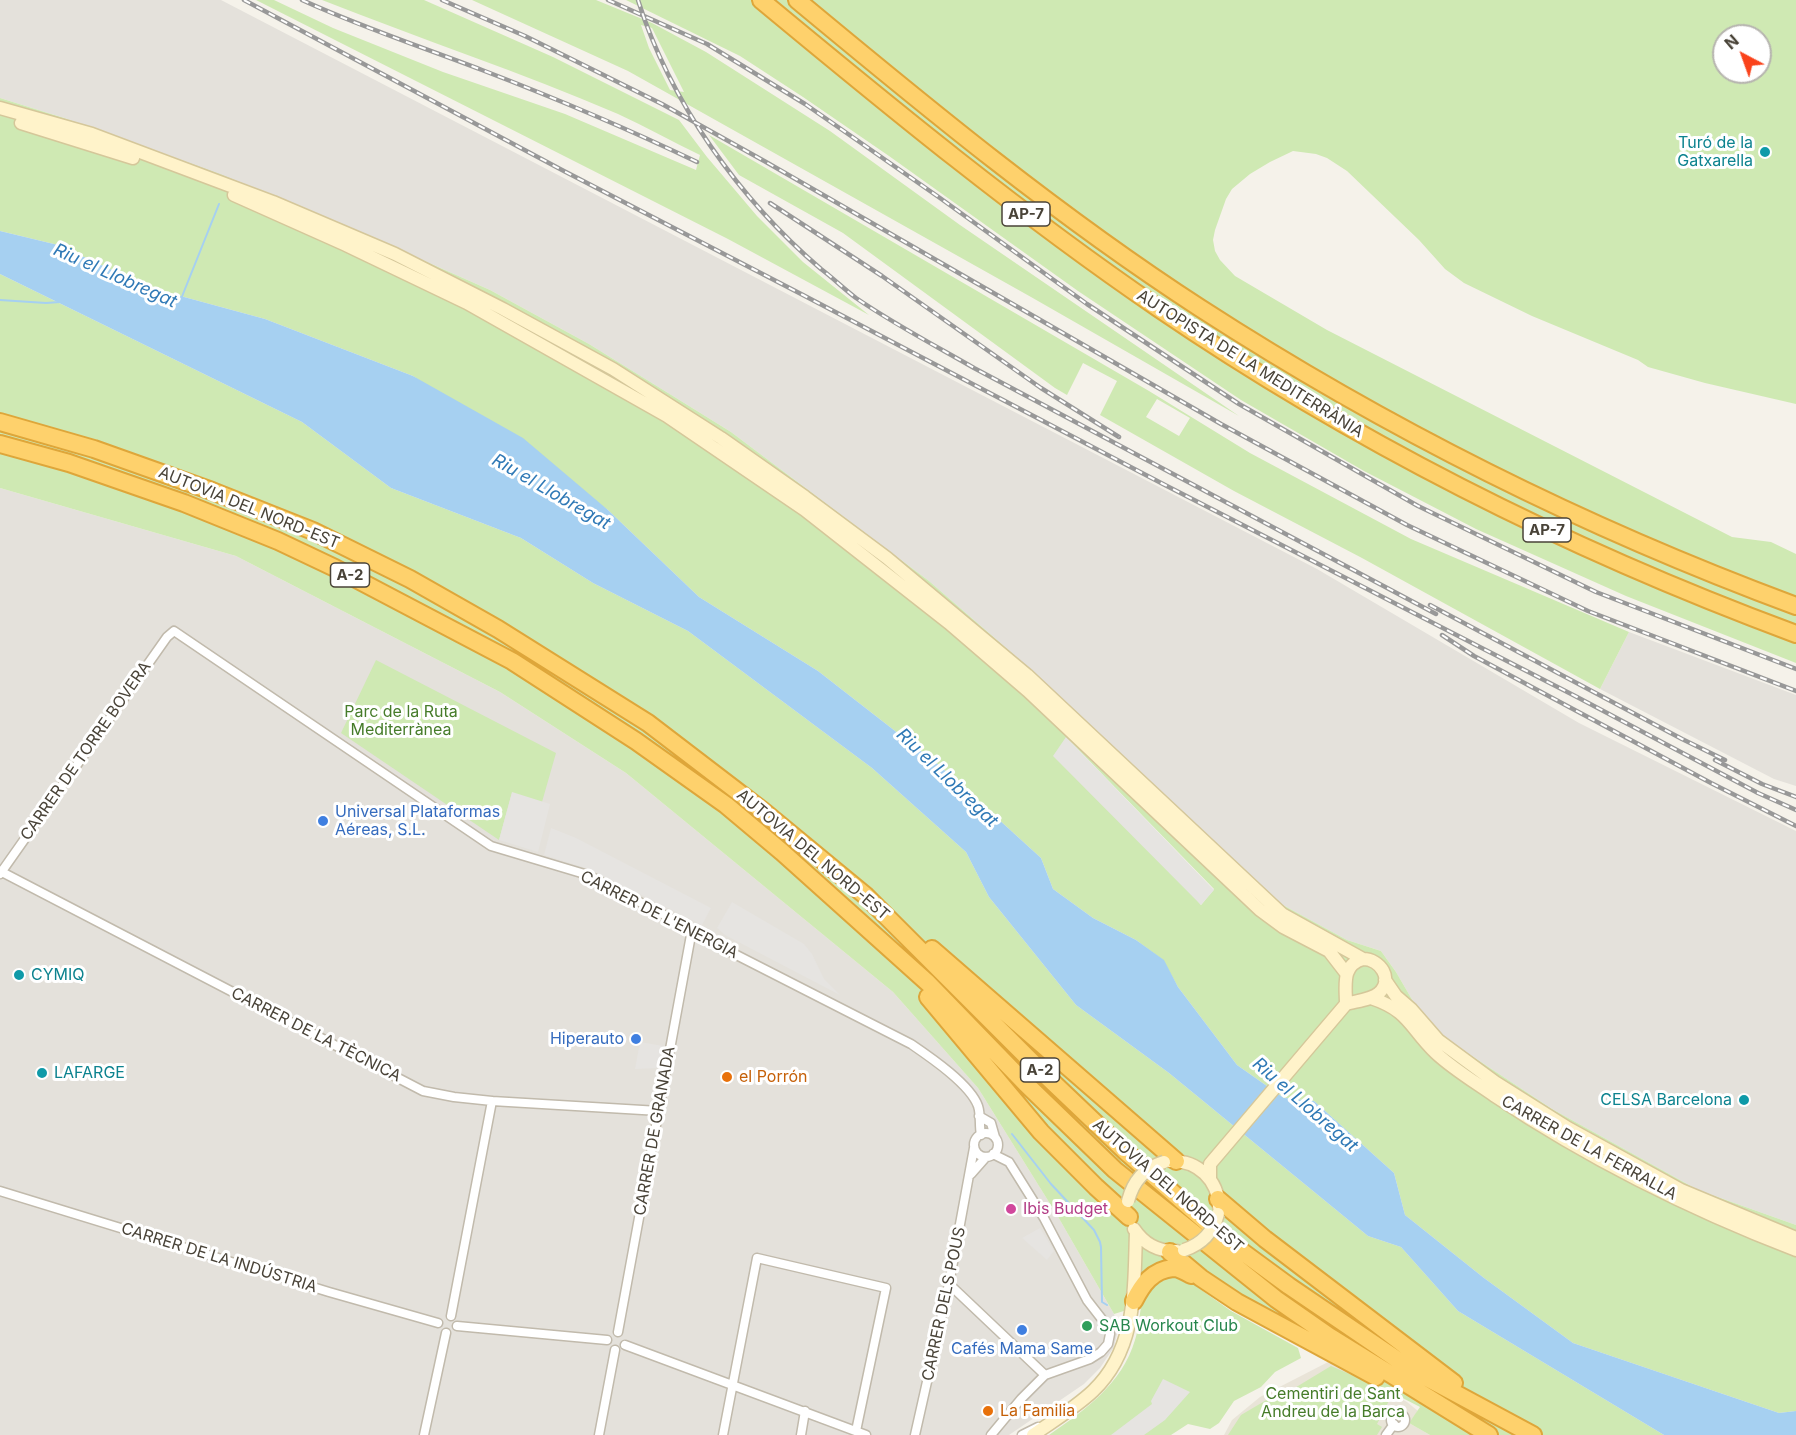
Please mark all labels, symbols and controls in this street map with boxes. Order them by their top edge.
north arrow [1712,24,1772,84]
text: N [1720,30,1743,53]
place label: Turó de la Gatxarella [1677,133,1753,171]
marker: Turó de la Gatxarella [1758,145,1772,159]
road number: AP-7 [1002,202,1050,226]
water label: Riu el Llobregat [50,239,180,313]
street label: AUTOPISTA DE LA MEDITERRÀNIA [1133,286,1367,442]
water label: Riu el Llobregat [488,449,614,535]
street label: AUTOVIA DEL NORD-EST [156,463,342,553]
road number: AP-7 [1523,518,1571,542]
road number: A-2 [330,563,370,587]
street label: CARRER DE TORRE BOVERA [17,658,155,844]
park label: Parc de la Ruta Mediterrànea [344,702,458,740]
water label: Riu el Llobregat [892,724,1002,832]
street label: AUTOVIA DEL NORD-EST [733,785,893,925]
place label: Universal Plataformas Aéreas, S.L. [335,802,500,840]
marker: Universal Plataformas Aéreas, S.L. [316,814,330,828]
street label: CARRER DE L'ENERGIA [577,867,741,963]
place label: CYMIQ [31,965,85,985]
marker: CYMIQ [12,968,26,982]
street label: CARRER DE LA TÈCNICA [228,984,404,1086]
place label: Hiperauto [550,1029,624,1049]
marker: Hiperauto [629,1032,643,1046]
street label: CARRER DE GRANADA [631,1045,679,1217]
water label: Riu el Llobregat [1248,1053,1362,1157]
road number: A-2 [1020,1058,1060,1082]
place label: LAFARGE [54,1063,125,1083]
marker: LAFARGE [35,1066,49,1080]
place label: el Porrón [739,1067,808,1087]
marker: el Porrón [720,1070,734,1084]
place label: CELSA Barcelona [1600,1090,1732,1110]
street label: CARRER DE LA FERRALLA [1498,1092,1680,1204]
marker: CELSA Barcelona [1737,1093,1751,1107]
street label: AUTOVIA DEL NORD-EST [1089,1115,1247,1257]
place label: Ibis Budget [1023,1199,1108,1219]
marker: Ibis Budget [1004,1202,1018,1216]
street label: CARRER DE LA INDÚSTRIA [119,1219,319,1297]
street label: CARRER DELS POUS [918,1225,970,1383]
place label: SAB Workout Club [1099,1316,1238,1336]
marker: SAB Workout Club [1080,1319,1094,1333]
marker: Cafés Mama Same [1015,1323,1029,1337]
place label: Cafés Mama Same [951,1339,1093,1359]
park label: Cementiri de Sant Andreu de la Barca [1261,1384,1405,1422]
place label: La Familia [1000,1401,1075,1421]
marker: La Familia [981,1404,995,1418]

